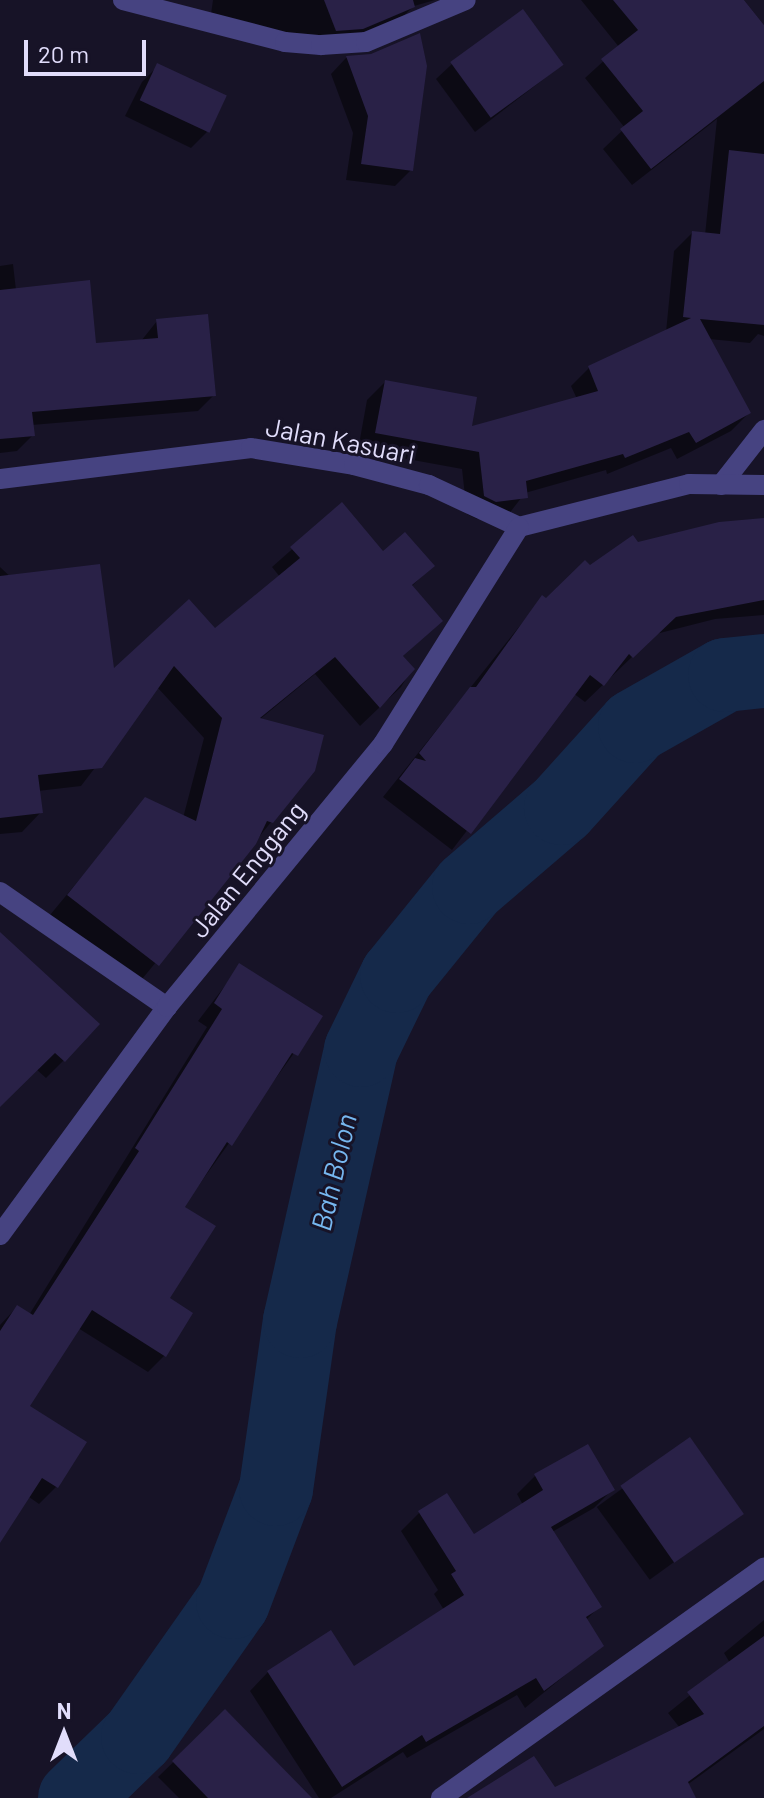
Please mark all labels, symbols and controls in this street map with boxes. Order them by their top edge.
scale bar [28,24,150,74]
text: 20 m [38,39,89,68]
street label: Jalan Kasuari [264,410,418,470]
street label: Jalan Enggang [183,795,311,943]
water label: Bah Bolon [303,1110,363,1234]
north arrow [24,1694,104,1774]
text: N [57,1697,71,1723]

